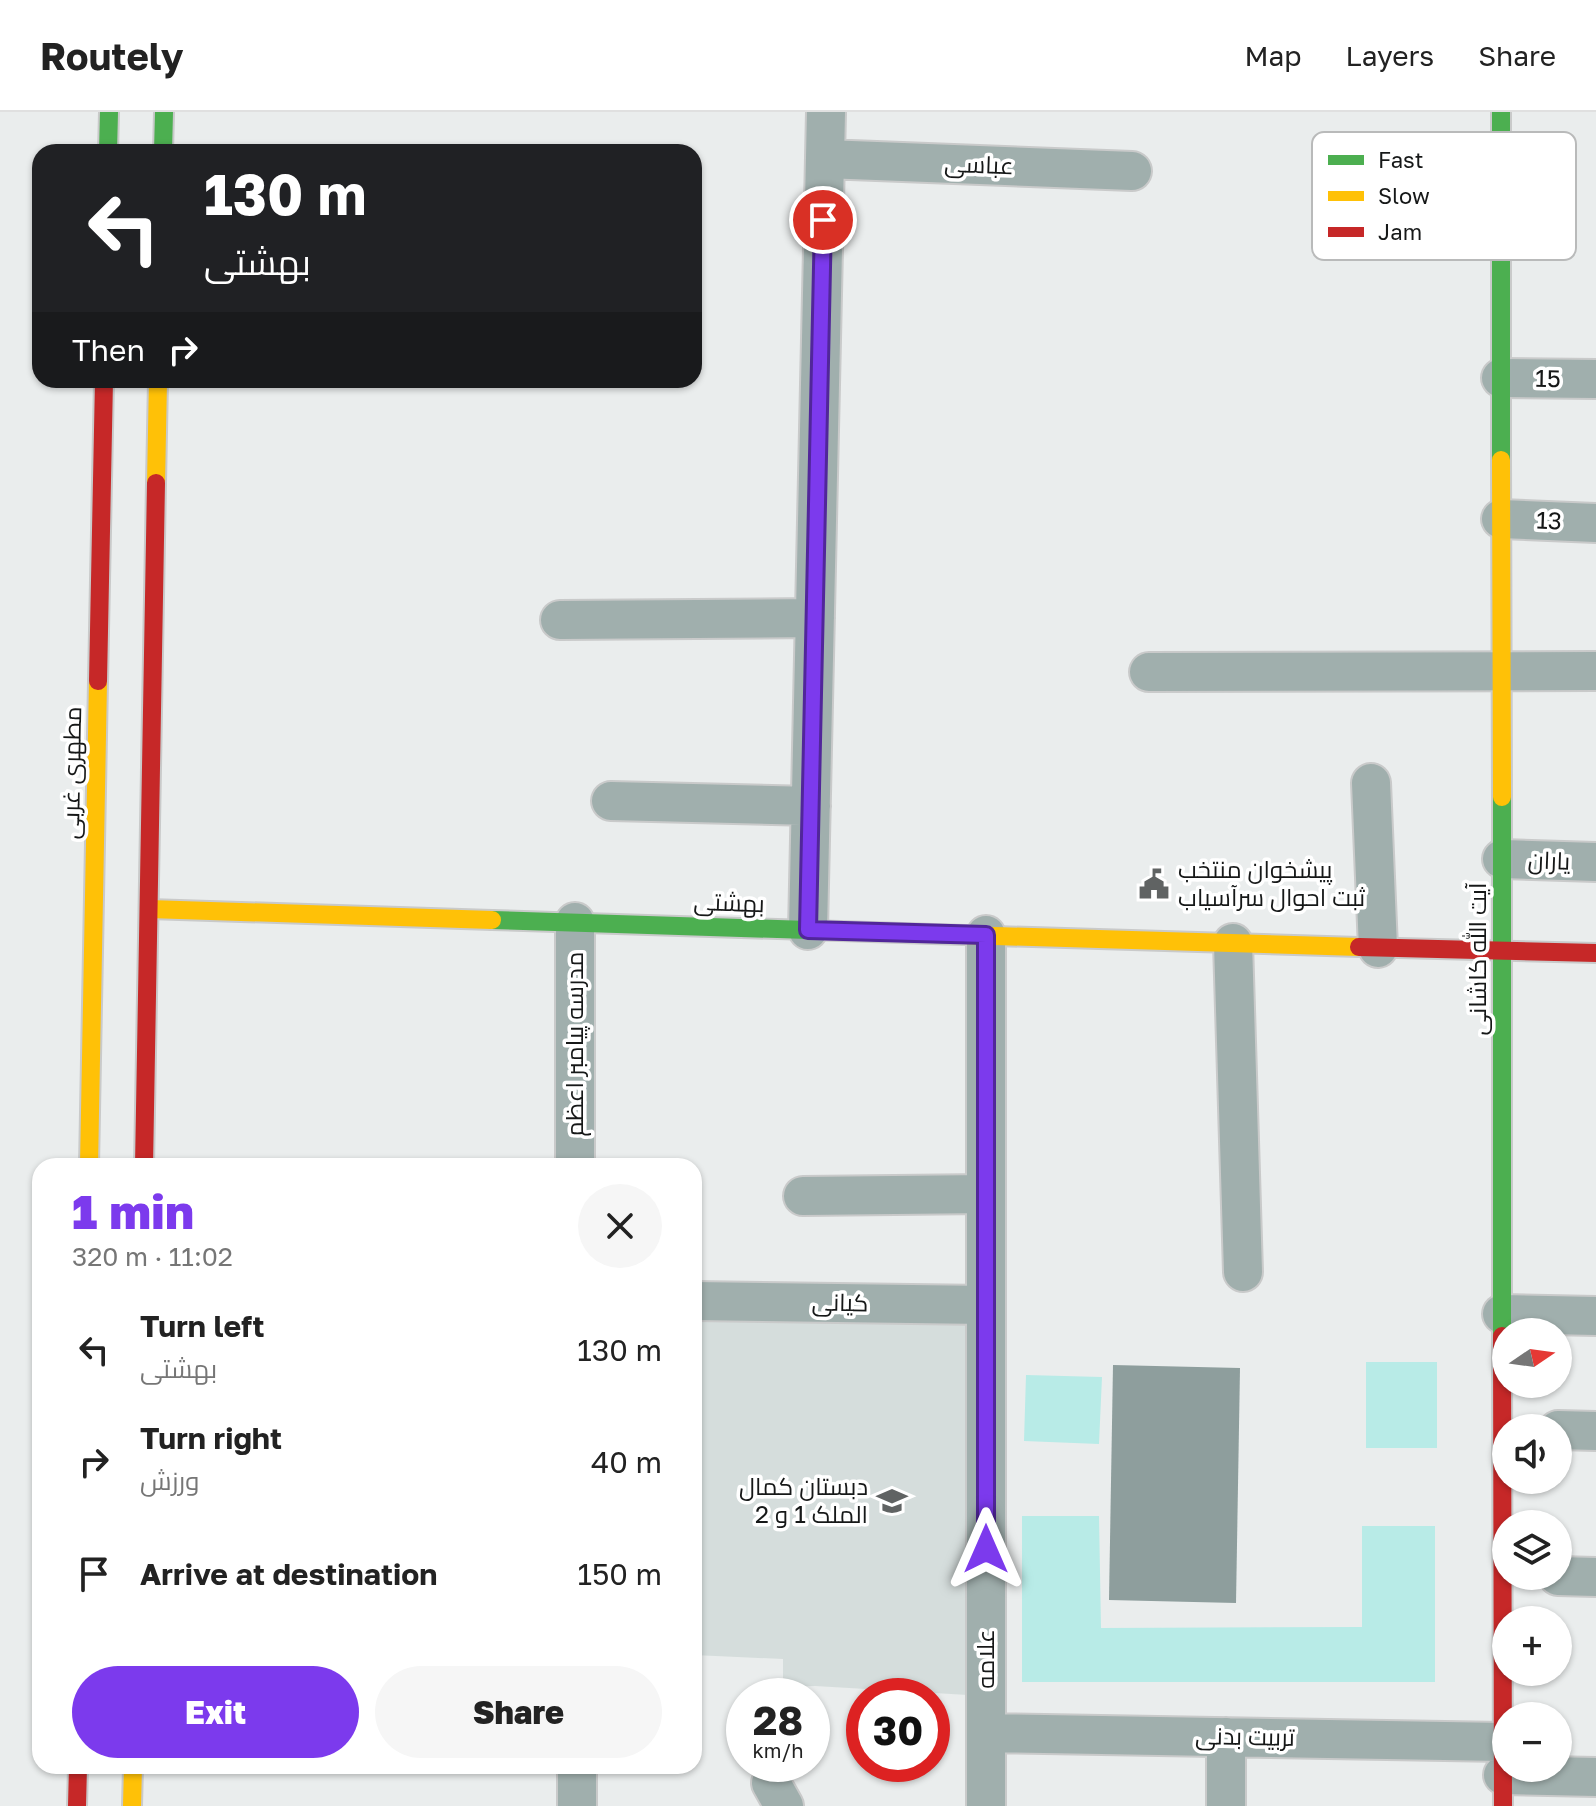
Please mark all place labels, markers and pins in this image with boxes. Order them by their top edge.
pin [789,186,857,254]
place label: پیشخوان منتخب ثبت احوال سرآسیاب [1178,854,1366,912]
public building icon: پیشخوان منتخب ثبت احوال سرآسیاب [1137,867,1171,901]
place label: دبستان کمال الملک 1 و 2 [739,1471,868,1528]
school or university icon: دبستان کمال الملک 1 و 2 [875,1484,909,1518]

